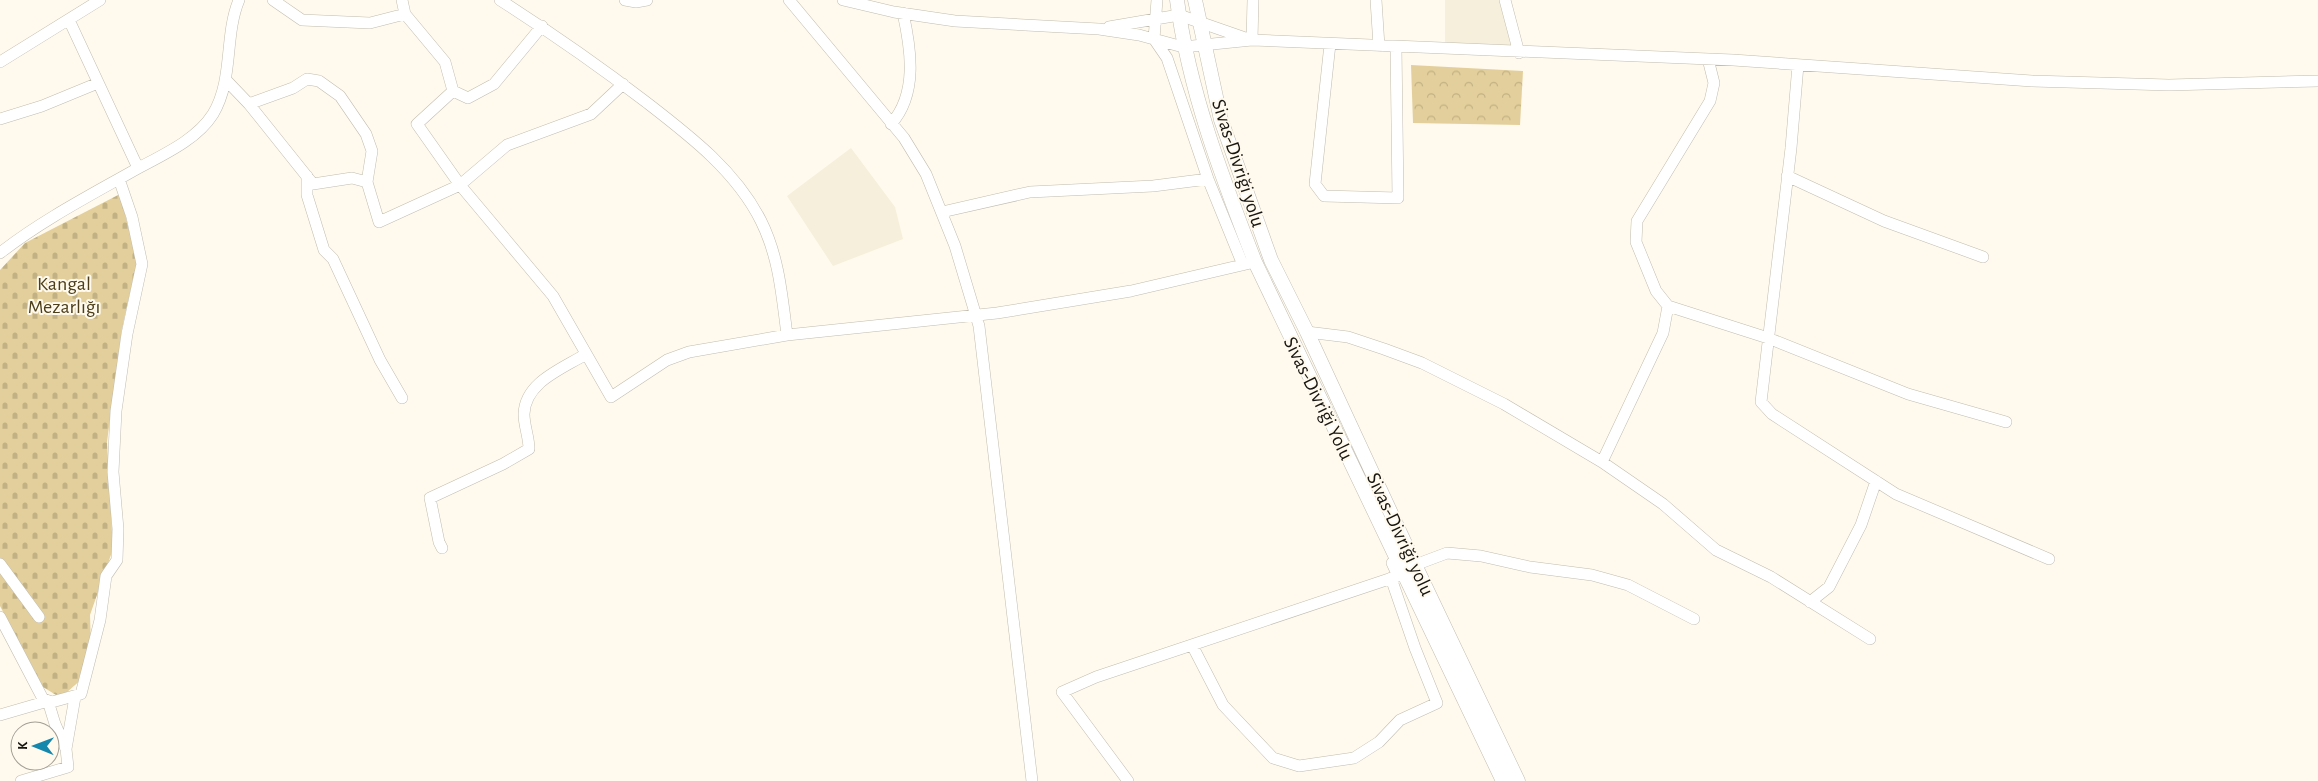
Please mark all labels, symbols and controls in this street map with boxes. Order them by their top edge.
street label: Sivas-Divriği yolu [1208,97,1268,230]
park label: Kangal Mezarlığı [28,274,100,317]
street label: Sivas-Divriği Yolu [1280,334,1357,463]
street label: Sivas-Divriği yolu [1363,470,1437,599]
north arrow [10,721,60,771]
text: K [16,741,30,750]

